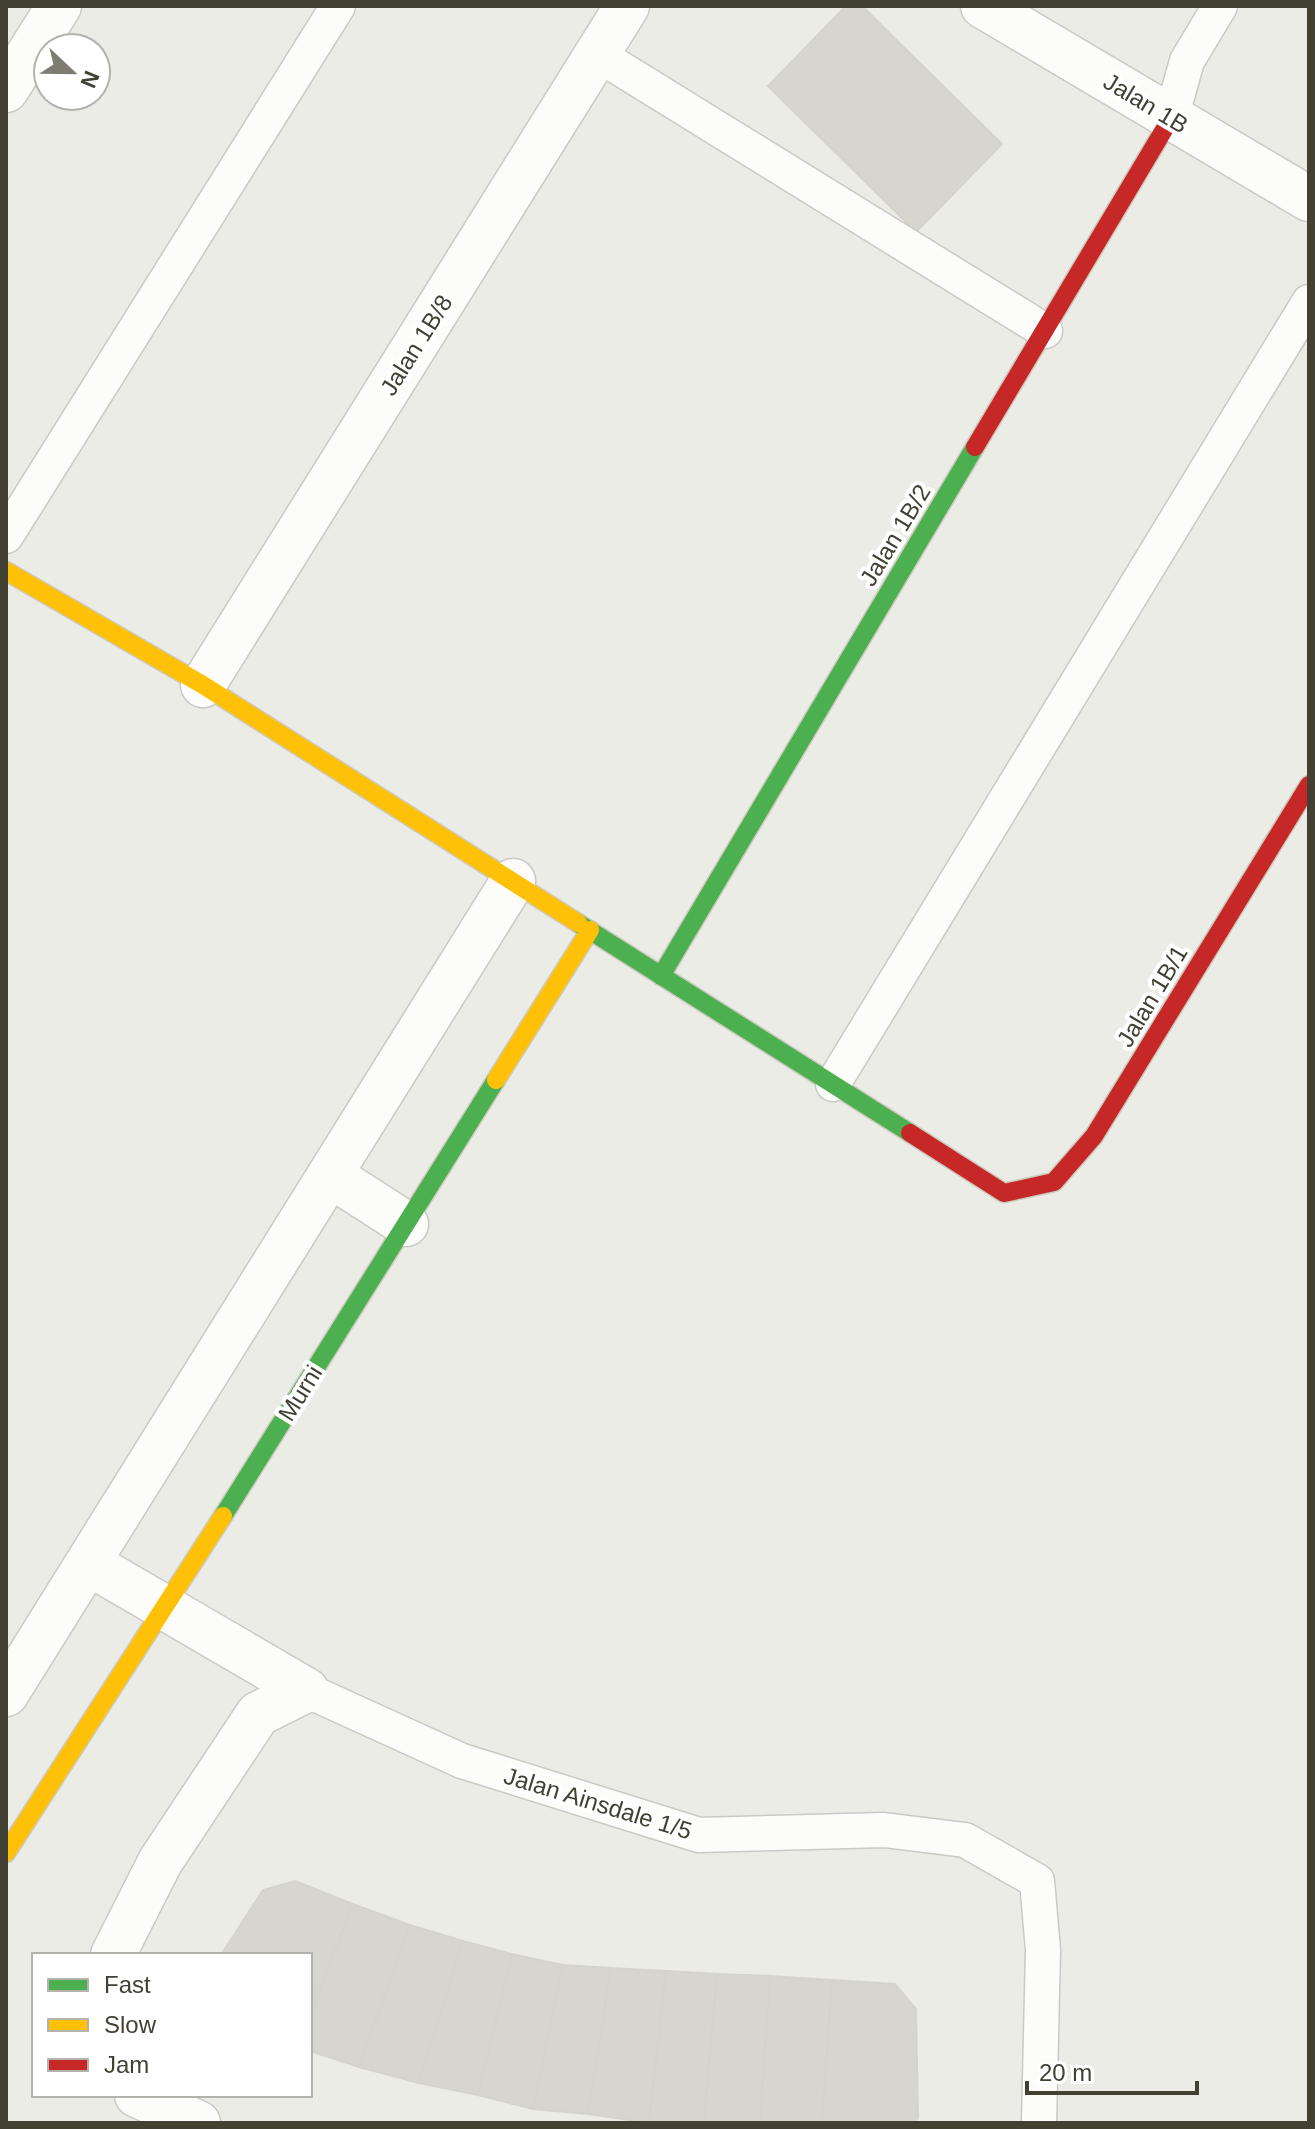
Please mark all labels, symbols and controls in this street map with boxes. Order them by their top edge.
north arrow [32,32,112,112]
text: N [76,67,105,91]
street label: Jalan 1B [1099,67,1193,139]
street label: Jalan 1B/8 [374,290,458,400]
street label: Jalan 1B/2 [854,479,936,591]
street label: Jalan 1B/1 [1111,940,1193,1052]
street label: Murni [273,1360,327,1426]
street label: Jalan Ainsdale 1/5 [501,1762,695,1844]
legend [32,1953,312,2097]
text: Fast [104,1971,151,1998]
text: Slow [104,2011,157,2038]
scale bar [1027,2045,1197,2095]
text: Jam [104,2051,149,2078]
text: 20 m [1039,2059,1092,2086]

